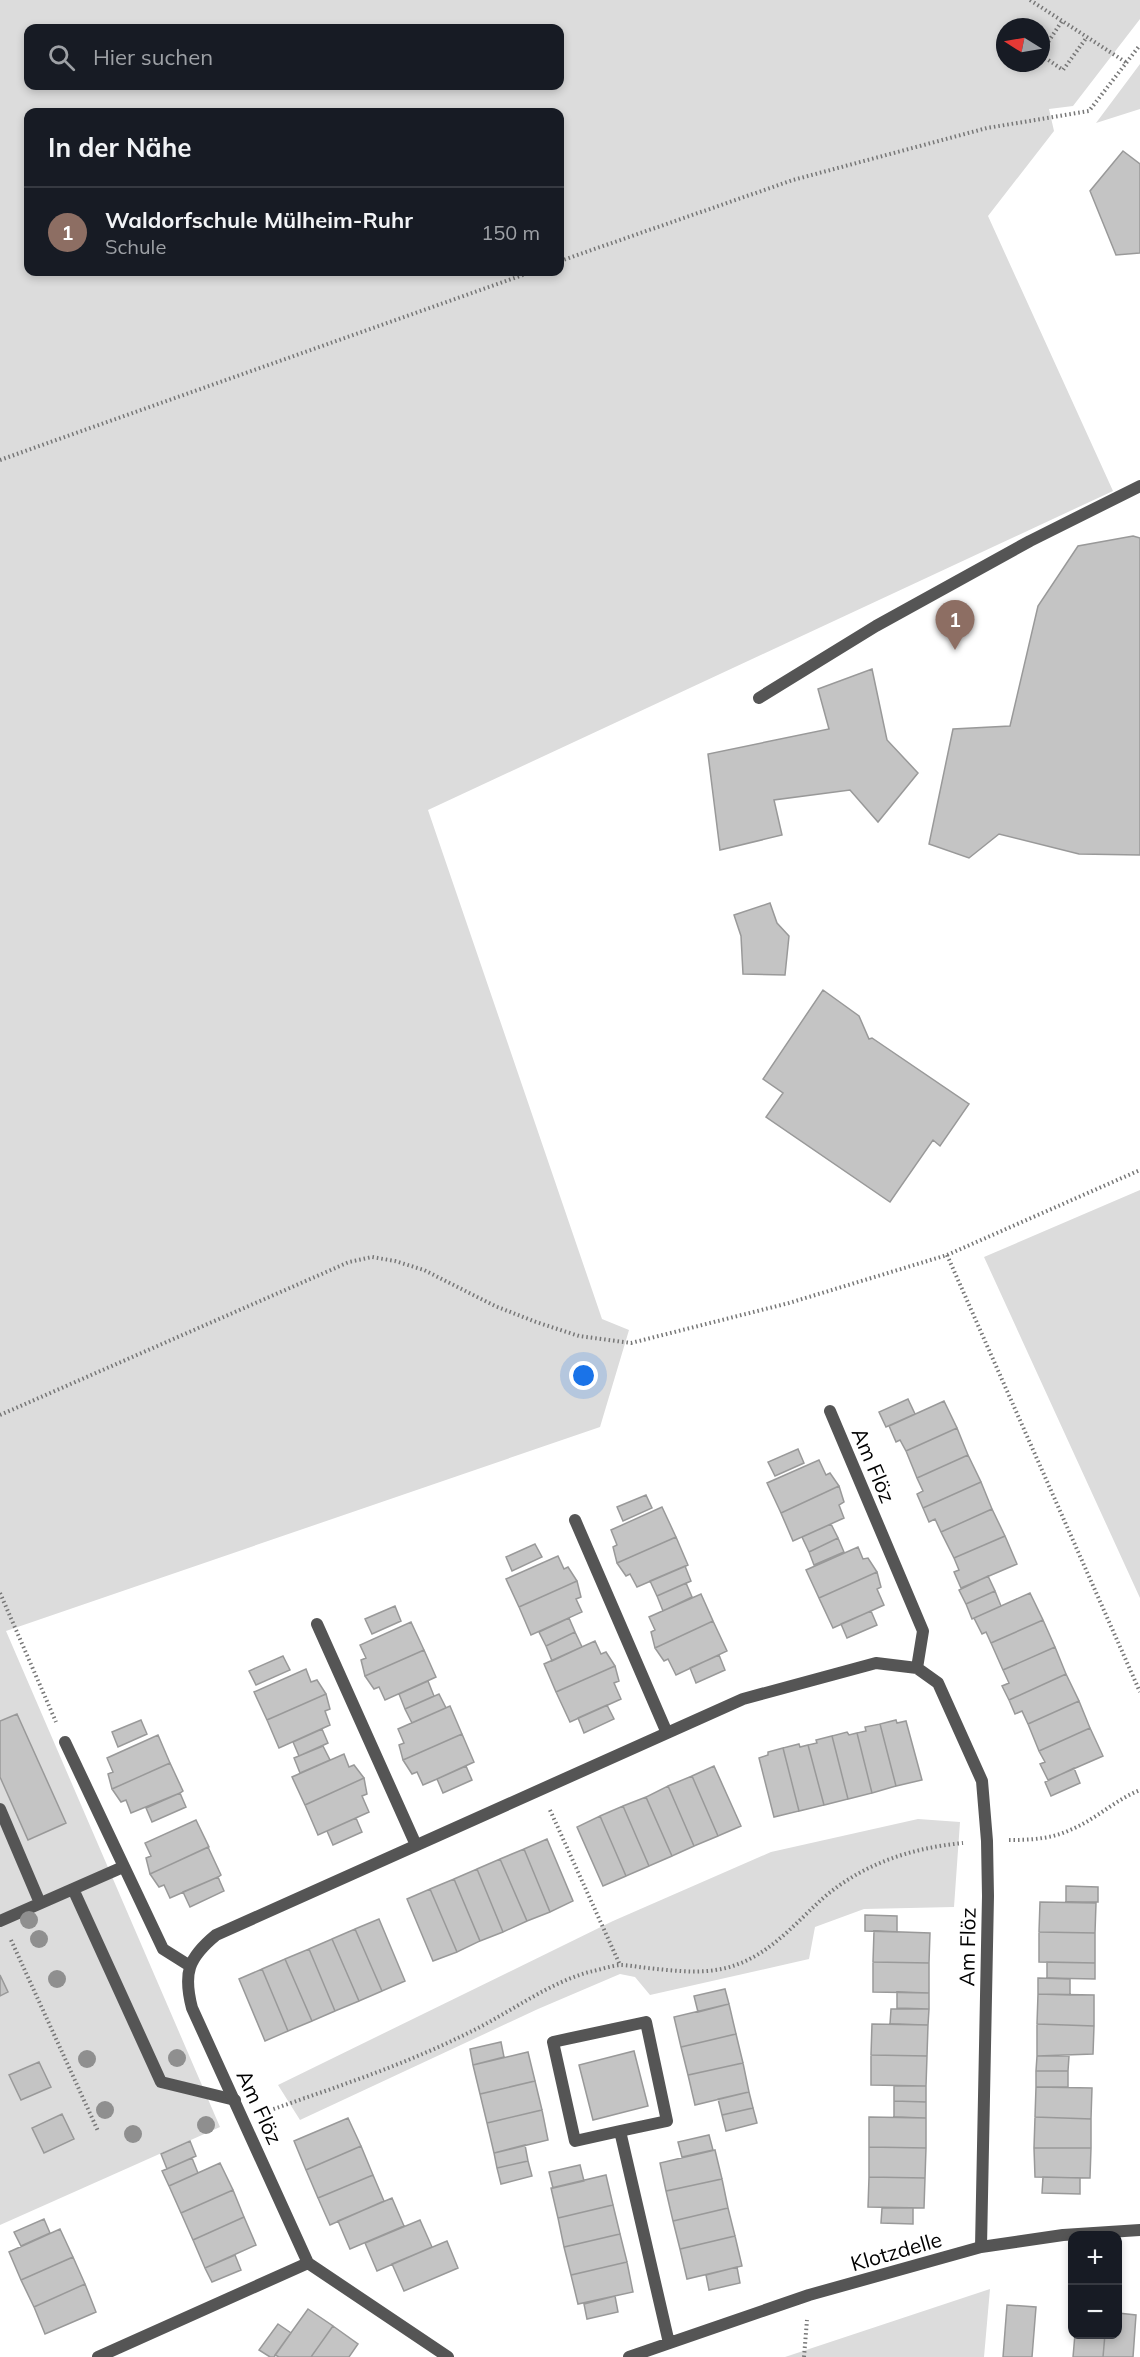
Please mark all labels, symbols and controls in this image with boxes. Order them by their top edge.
north arrow [996,18,1050,72]
search box [24,24,564,90]
icon: search [45,41,78,74]
text: Hier suchen [93,43,213,71]
text: In der Nähe [48,131,192,164]
text: Waldorfschule Mülheim-Ruhr [105,206,413,234]
text: 1 [62,220,74,245]
text: 150 m [481,220,540,245]
text: Schule [105,234,166,259]
pin: 1 [936,600,974,650]
your location [569,1361,598,1390]
street label: Am Flöz [847,1424,901,1506]
street label: Am Flöz [953,1907,981,1987]
street label: Am Flöz [232,2066,288,2148]
street label: Klotzdelle [847,2226,945,2276]
map controls [1068,2231,1122,2339]
button: + [1068,2231,1122,2285]
button: − [1068,2285,1122,2339]

